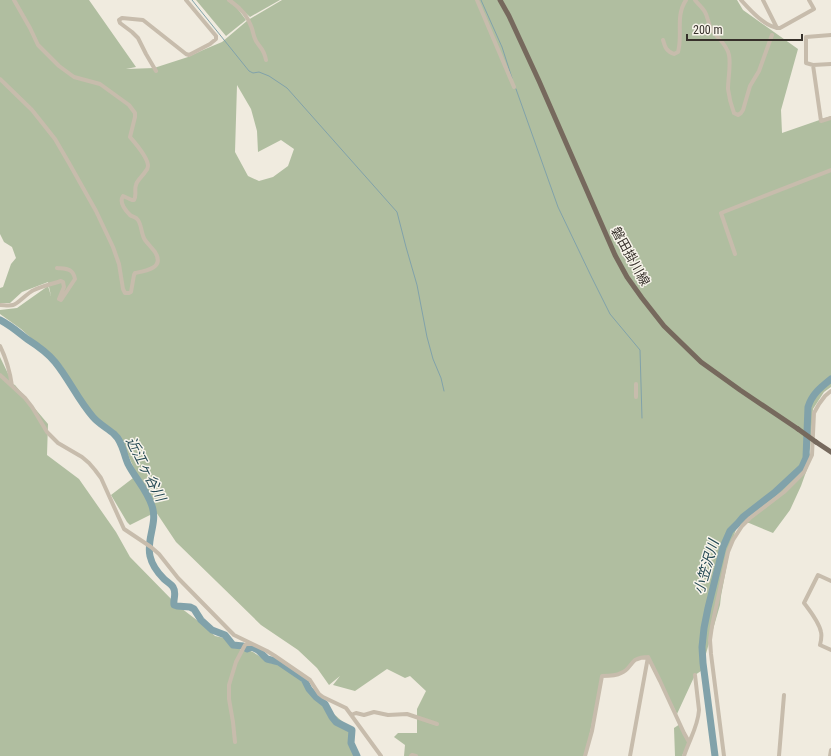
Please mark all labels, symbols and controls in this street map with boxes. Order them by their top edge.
scale bar [687,16,802,42]
text: 200 m [693,23,723,37]
street label: 磐田掛川線 [608,224,653,288]
water label: 近江ヶ谷川 [123,434,170,506]
water label: 小笠沢川 [691,536,722,596]

